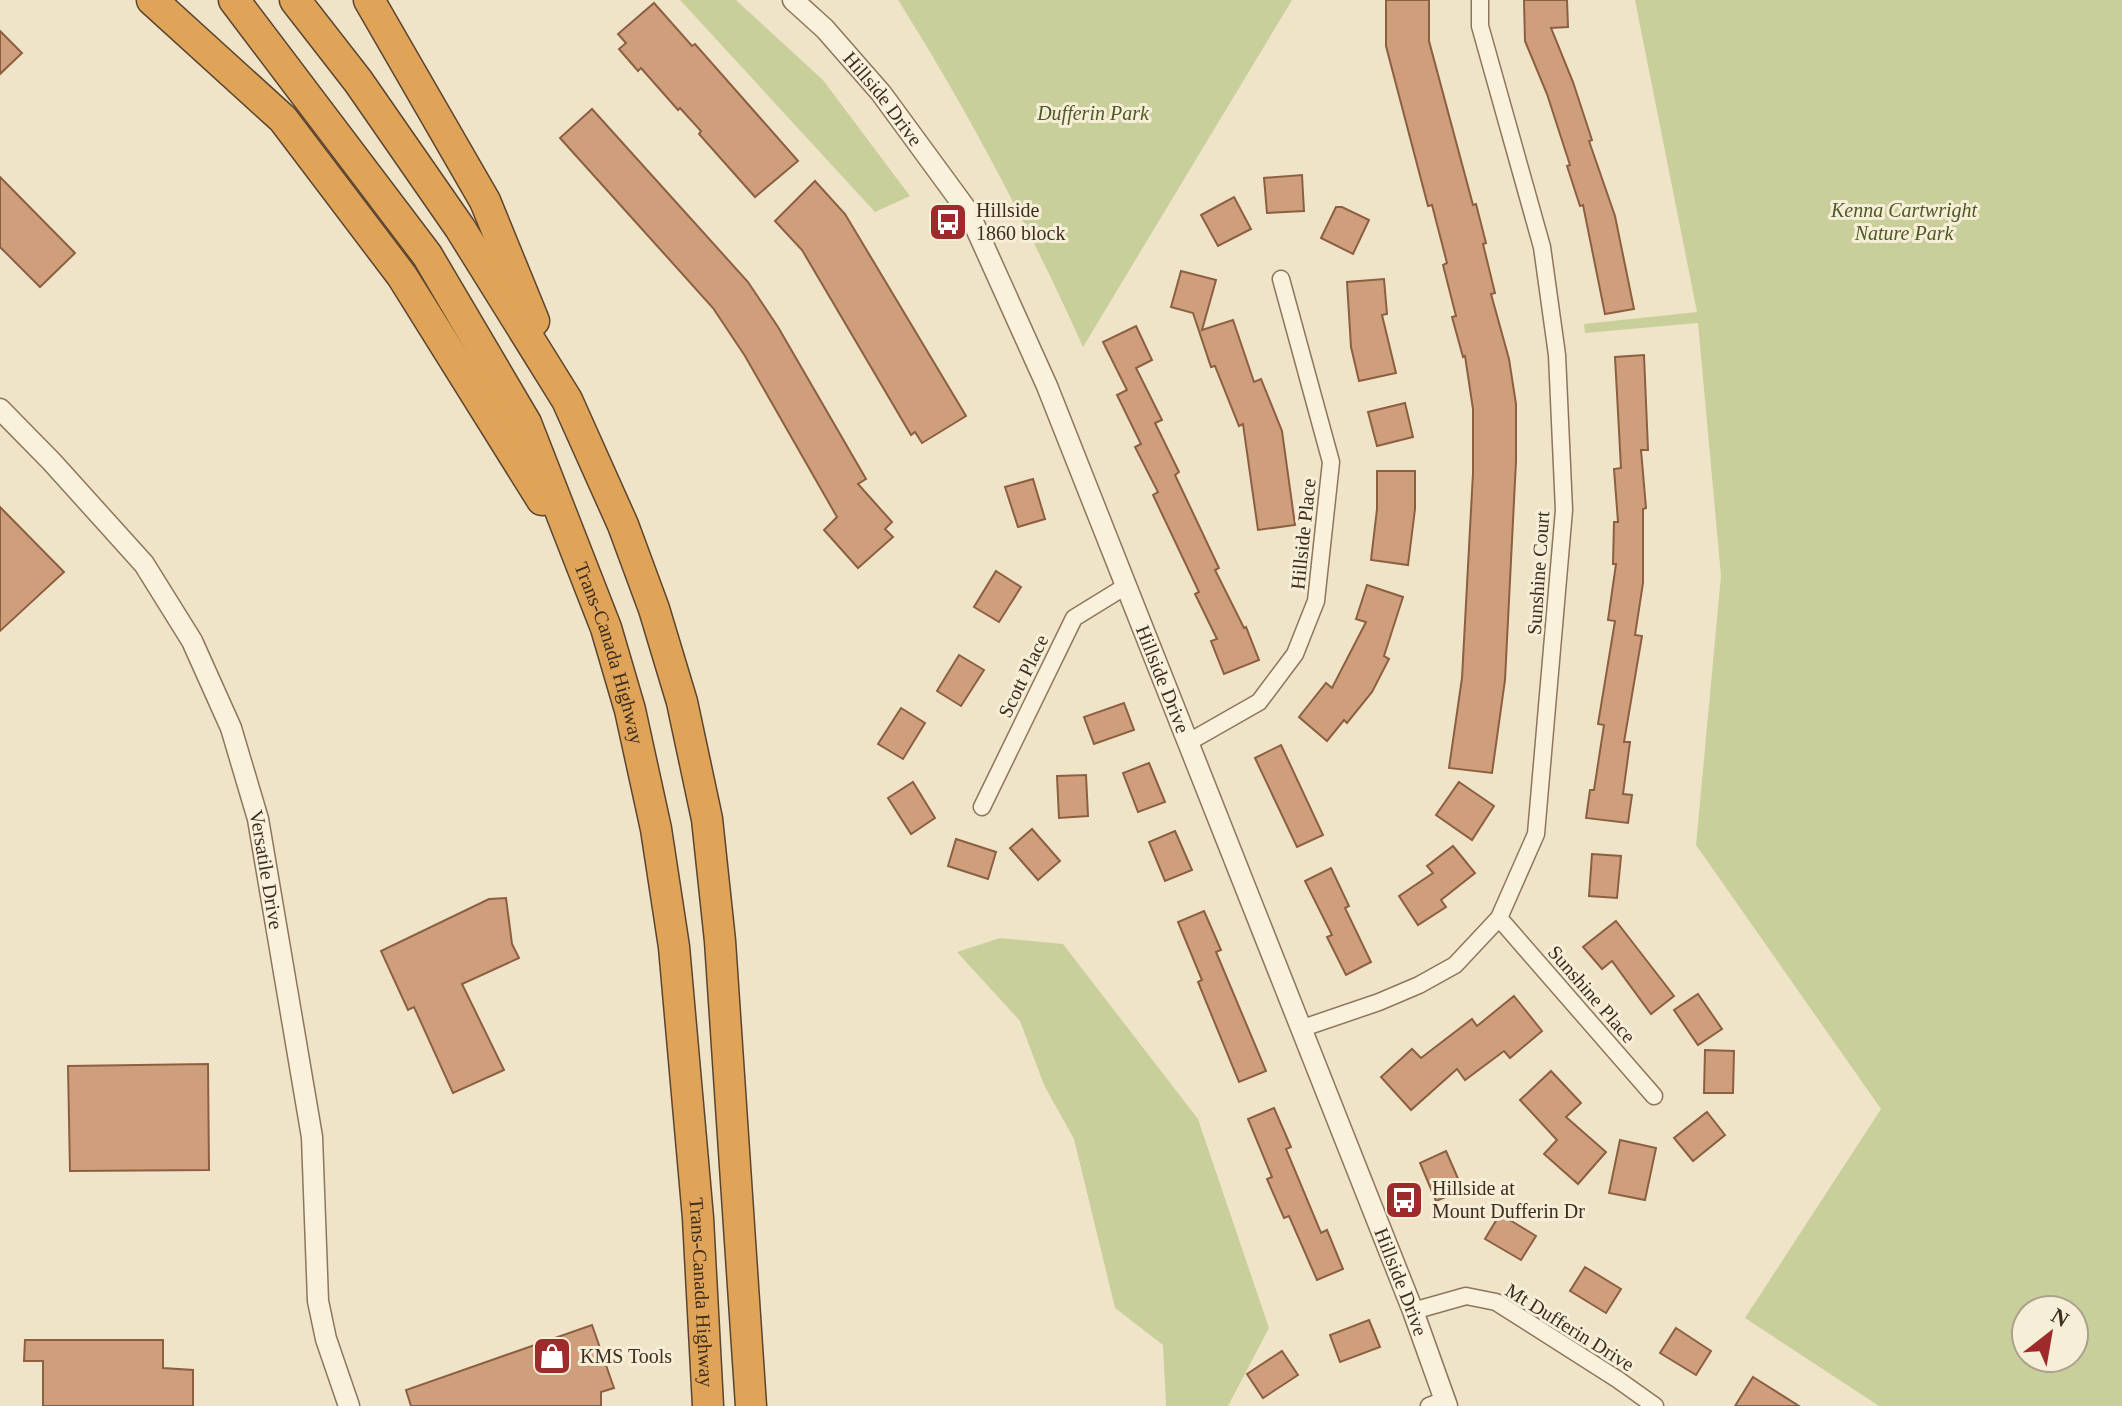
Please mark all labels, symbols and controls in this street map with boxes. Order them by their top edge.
street label: Hillside Drive [839,47,927,150]
park label: Dufferin Park [1036,102,1150,125]
place label: Hillside 1860 block [976,199,1065,244]
park label: Kenna Cartwright Nature Park [1830,199,1978,244]
bus stop icon: Hillside 1860 block [927,201,969,243]
street label: Hillside Place [1286,477,1320,591]
street label: Sunshine Court [1523,510,1553,636]
street label: Trans-Canada Highway [570,559,648,746]
street label: Hillside Drive [1132,622,1194,736]
street label: Scott Place [994,631,1053,721]
street label: Versatile Drive [245,807,288,931]
street label: Sunshine Place [1544,941,1640,1047]
place label: Hillside at Mount Dufferin Dr [1432,1177,1585,1222]
bus stop icon: Hillside at Mount Dufferin Dr [1383,1179,1425,1221]
street label: Trans-Canada Highway [685,1197,718,1388]
street label: Hillside Drive [1370,1225,1432,1339]
street label: Mt Dufferin Drive [1502,1279,1638,1375]
north arrow [2010,1294,2090,1374]
text: N [2047,1302,2073,1332]
shop icon: KMS Tools [531,1335,573,1377]
place label: KMS Tools [580,1345,672,1367]

